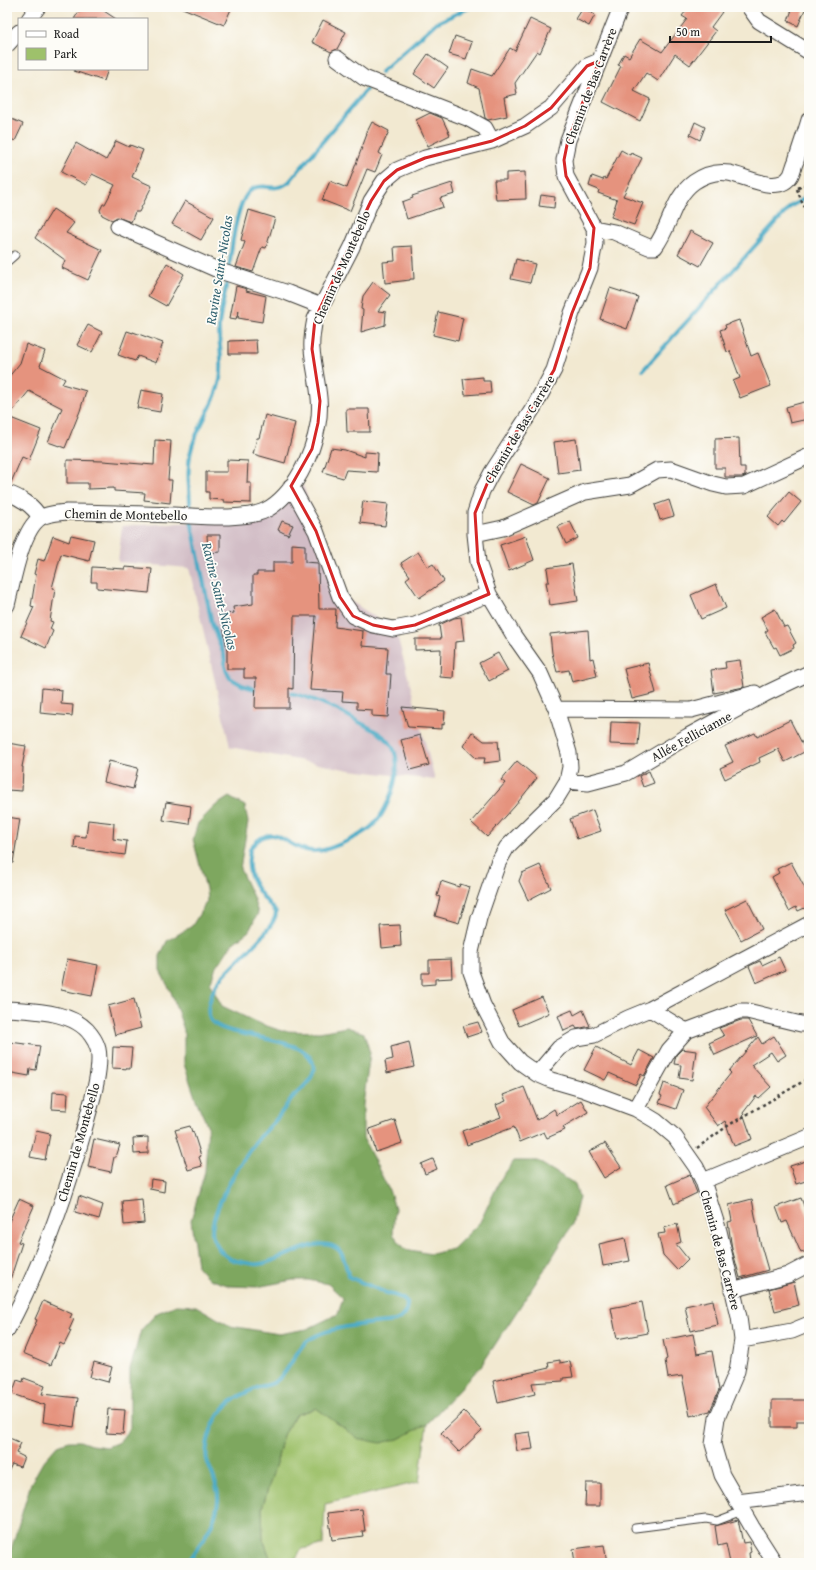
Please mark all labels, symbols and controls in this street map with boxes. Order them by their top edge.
legend [18,18,148,70]
scale bar [670,18,771,44]
text: 50 m [676,23,700,40]
text: Road [54,25,80,42]
street label: Chemin de Bas Carrère [559,25,621,147]
text: Park [54,45,78,62]
street label: Chemin de Montebello [308,207,375,327]
water label: Ravine Saint-Nicolas [200,214,238,327]
street label: Chemin de Bas Carrère [479,371,559,487]
street label: Chemin de Montebello [64,504,188,525]
water label: Ravine Saint-Nicolas [197,539,243,652]
street label: Allée Fellicianne [648,706,735,766]
street label: Chemin de Montebello [52,1080,105,1204]
street label: Chemin de Bas Carrère [695,1188,746,1312]

